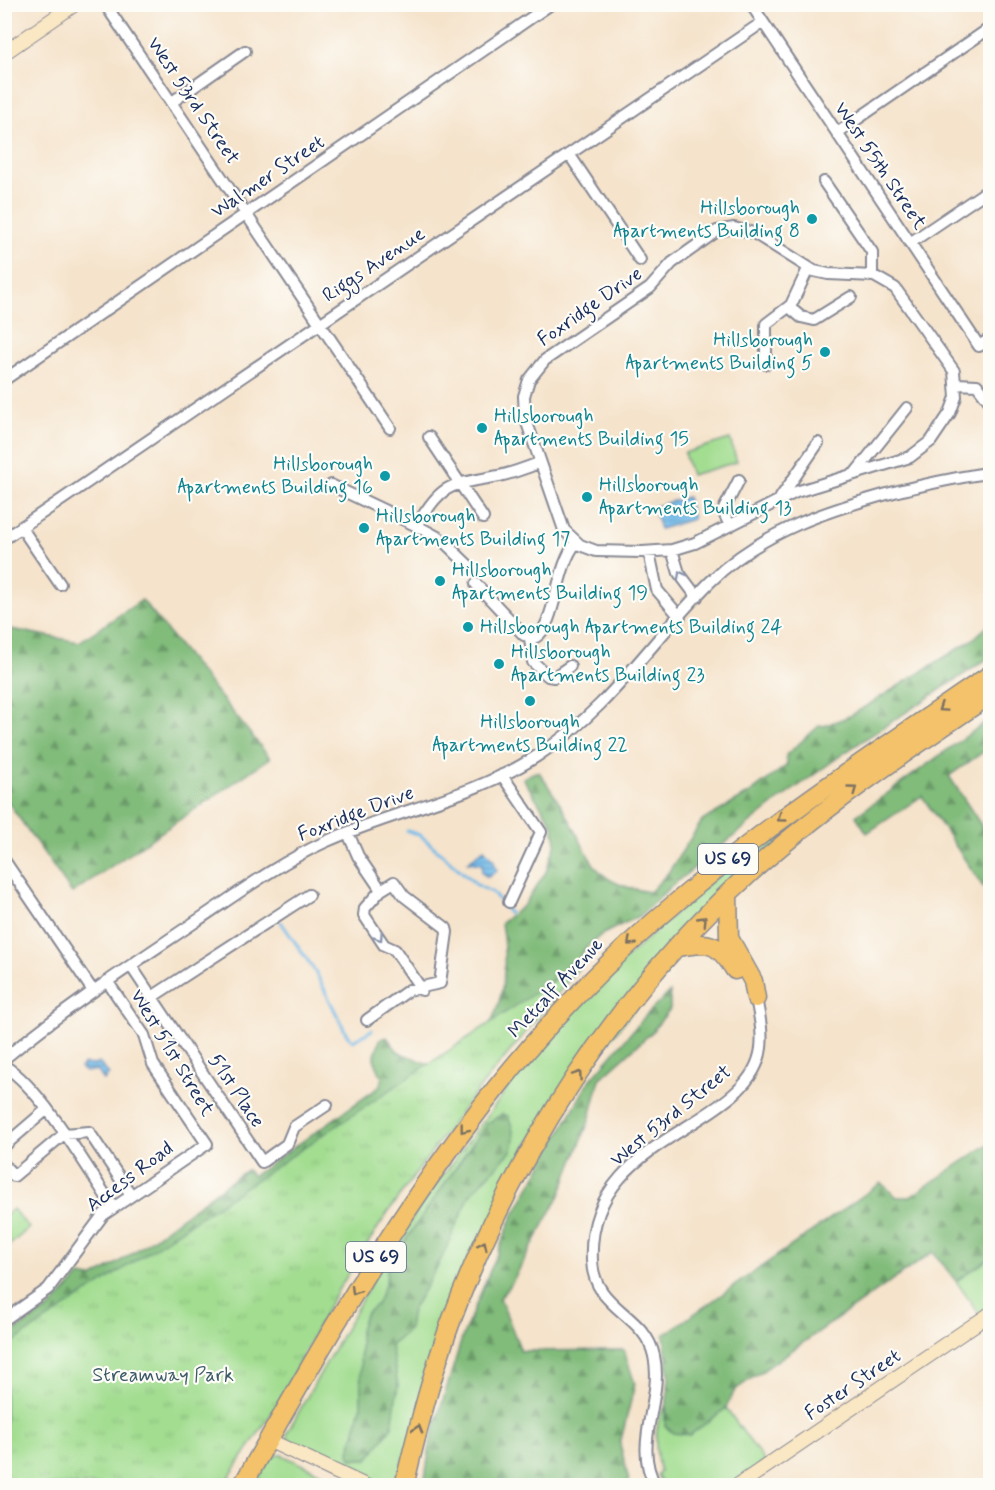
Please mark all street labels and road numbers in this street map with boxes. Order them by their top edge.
street label: West 53rd Street [140,32,246,170]
street label: West 55th Street [827,97,933,235]
street label: Walmer Street [206,129,330,225]
street label: Riggs Avenue [317,221,432,311]
street label: Foxridge Drive [532,261,649,355]
street label: Foxridge Drive [294,779,419,850]
road number: US 69 [698,844,758,874]
street label: Metcalf Avenue [502,932,610,1044]
street label: West 51st Street [123,985,221,1122]
street label: 51st Place [201,1049,271,1133]
street label: West 53rd Street [605,1059,737,1173]
street label: Access Road [81,1135,179,1219]
road number: US 69 [346,1242,406,1272]
street label: Foster Street [800,1343,906,1427]

